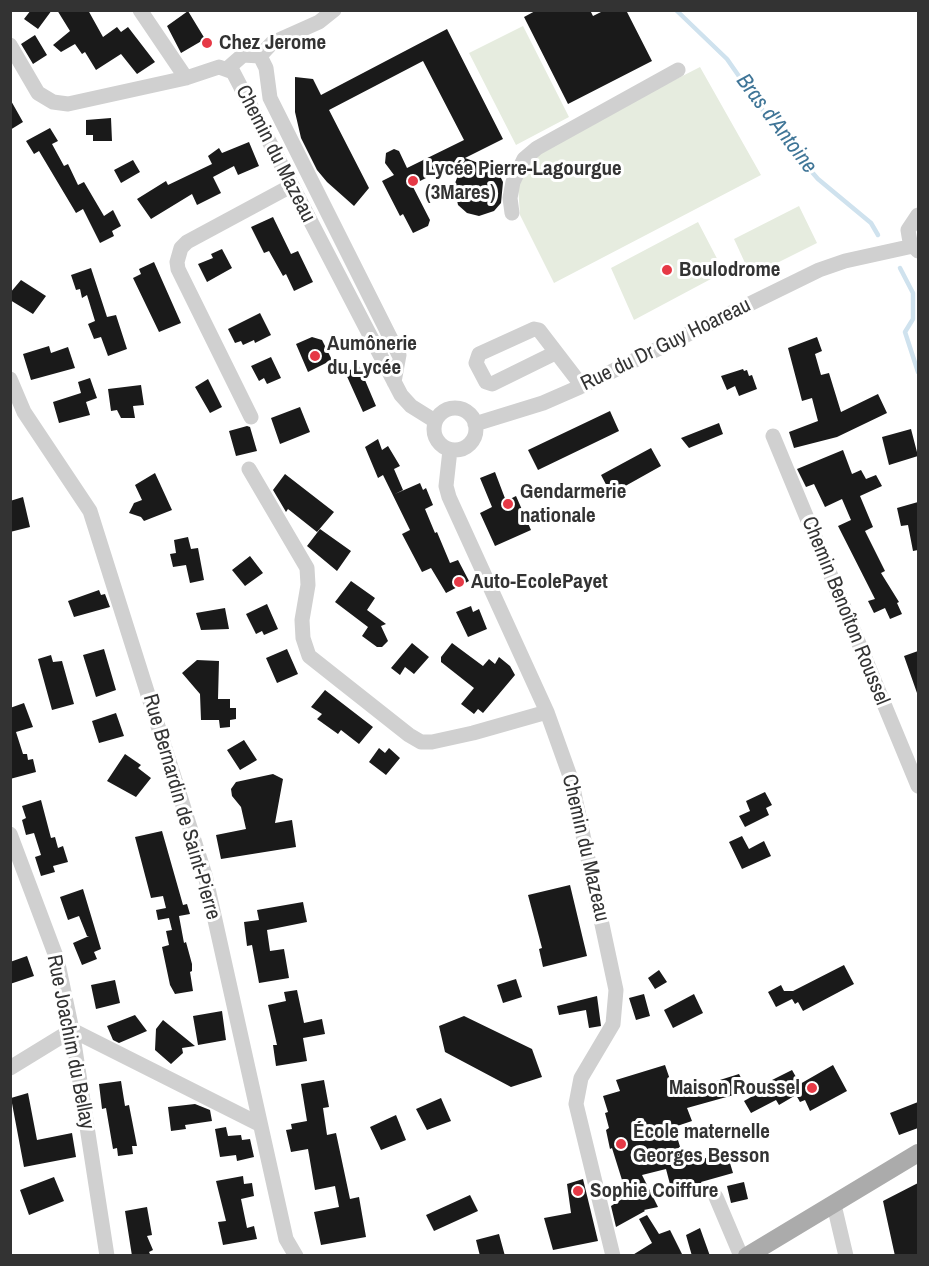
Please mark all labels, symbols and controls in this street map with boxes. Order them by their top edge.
place label: Chez Jerome [219,30,326,56]
marker: Chez Jerome [200,36,214,50]
water label: Bras d'Antoine [730,69,822,179]
street label: Chemin du Mazeau [230,81,320,227]
place label: Lycée Pierre-Lagourgue (3Mares) [425,156,622,206]
marker: Lycée Pierre-Lagourgue (3Mares) [406,174,420,188]
place label: Boulodrome [679,257,780,283]
marker: Boulodrome [660,263,674,277]
street label: Rue du Dr Guy Hoareau [577,293,755,397]
place label: Aumônerie du Lycée [327,331,417,381]
marker: Aumônerie du Lycée [308,349,322,363]
place label: Gendarmerie nationale [520,479,626,529]
marker: Gendarmerie nationale [501,497,515,511]
street label: Chemin Benoîton Roussel [796,513,894,709]
place label: Auto-EcolePayet [471,569,608,595]
marker: Auto-EcolePayet [452,575,466,589]
street label: Rue Bernardin de Saint-Pierre [137,691,225,923]
street label: Chemin du Mazeau [556,772,614,924]
street label: Rue Joachim du Bellay [41,953,99,1131]
place label: Maison Roussel [669,1075,800,1101]
marker: Maison Roussel [805,1081,819,1095]
place label: École maternelle Georges Besson [633,1119,770,1169]
marker: École maternelle Georges Besson [614,1137,628,1151]
place label: Sophie Coiffure [590,1178,718,1204]
marker: Sophie Coiffure [571,1184,585,1198]

